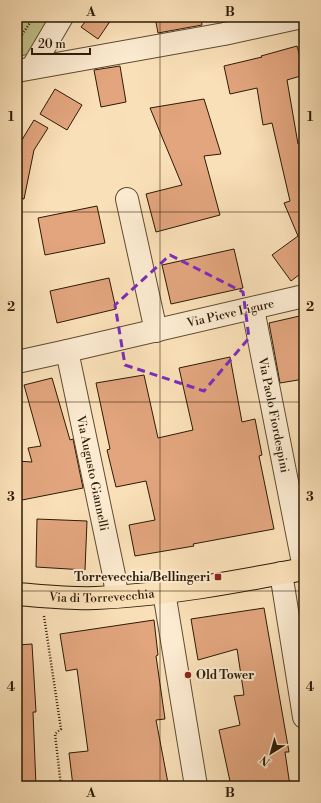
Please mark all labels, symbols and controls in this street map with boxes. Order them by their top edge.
text: A [85,4,96,20]
text: B [225,4,235,20]
scale bar [32,30,90,56]
text: 20 m [38,37,66,52]
text: 1 [8,109,15,125]
text: 1 [307,109,314,125]
street label: Via Pieve Ligure [184,296,276,331]
text: 2 [7,299,15,315]
text: 2 [306,299,314,315]
street label: Via Paolo Fiordespini [255,355,293,474]
street label: Via Augusto Giannelli [73,413,112,532]
text: 3 [7,489,15,505]
text: 3 [306,489,314,505]
place label: Torrevecchia/Bellingeri [74,570,210,585]
marker: Torrevecchia/Bellingeri [213,572,223,582]
street label: Via di Torrevecchia [48,586,156,606]
place label: Old Tower [196,668,254,683]
marker: Old Tower [183,670,193,680]
text: 4 [7,679,16,695]
text: 4 [306,679,315,695]
north arrow [251,733,291,773]
text: N [258,752,273,768]
text: A [85,785,96,801]
text: B [225,785,235,801]

